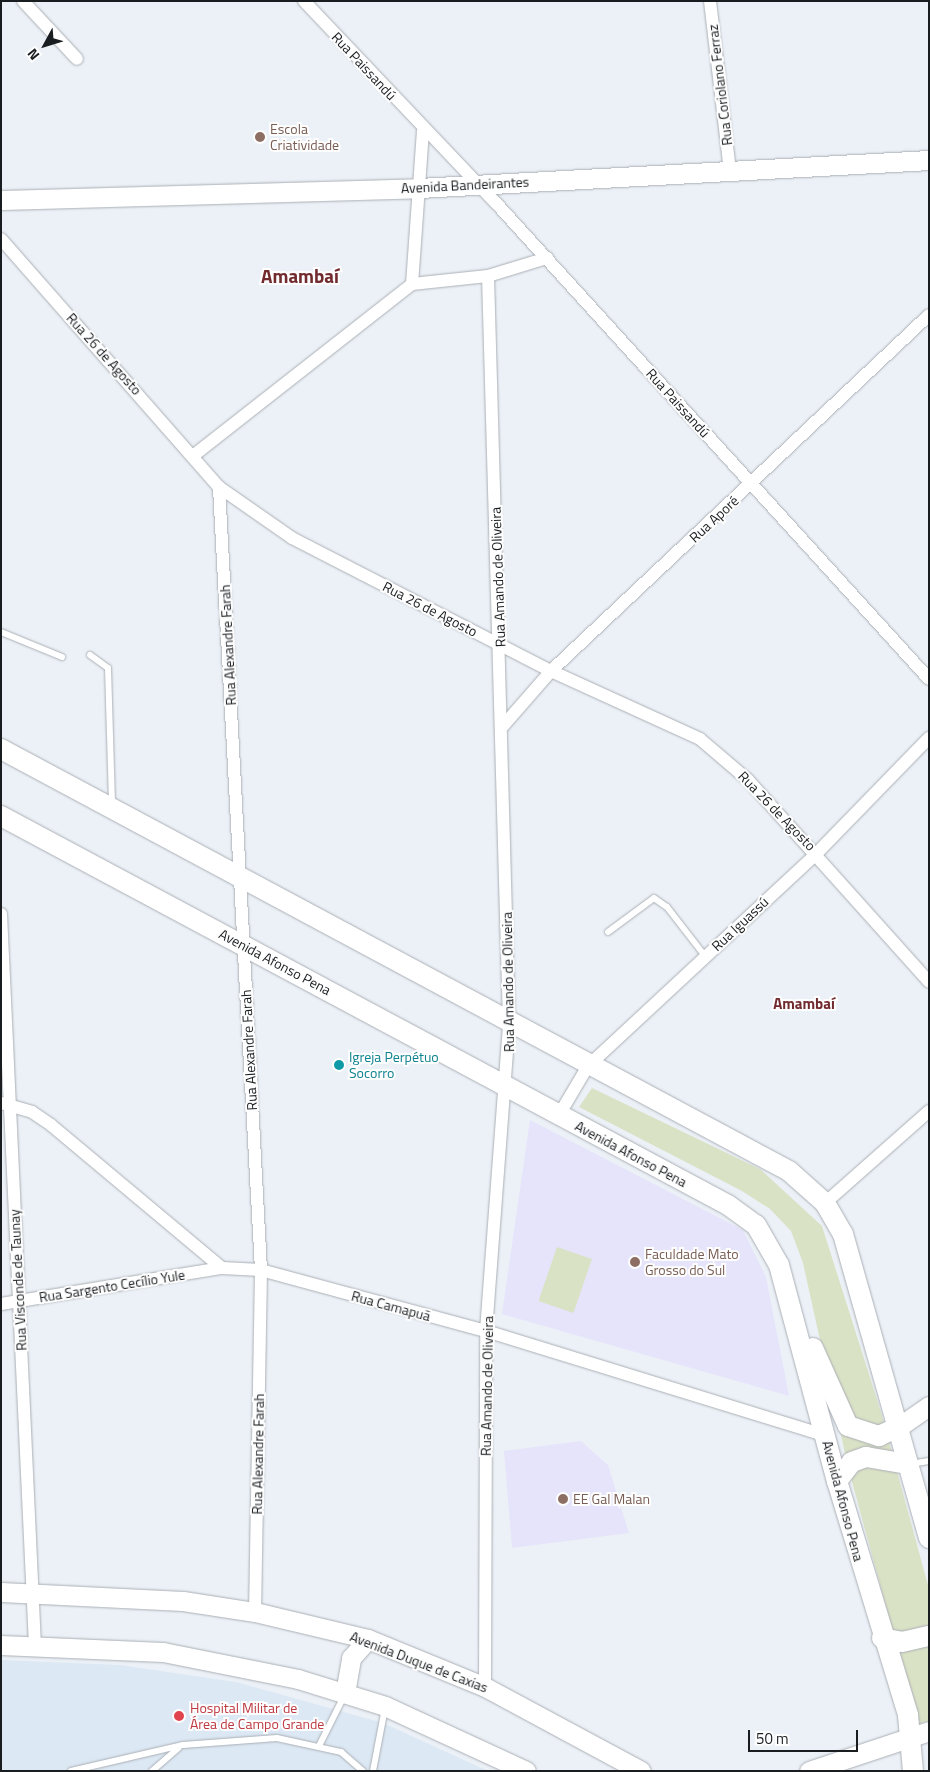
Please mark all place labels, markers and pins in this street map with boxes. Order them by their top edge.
place label: Escola Criatividade [270,121,339,154]
marker: Escola Criatividade [254,131,266,143]
place label: Igreja Perpétuo Socorro [349,1049,439,1082]
marker: Igreja Perpétuo Socorro [333,1059,345,1071]
place label: Faculdade Mato Grosso do Sul [645,1246,739,1278]
marker: Faculdade Mato Grosso do Sul [629,1256,641,1268]
place label: EE Gal Malan [573,1491,650,1507]
marker: EE Gal Malan [557,1493,569,1505]
place label: Hospital Militar de Área de Campo Grande [190,1700,324,1732]
marker: Hospital Militar de Área de Campo Grande [172,1709,186,1723]

